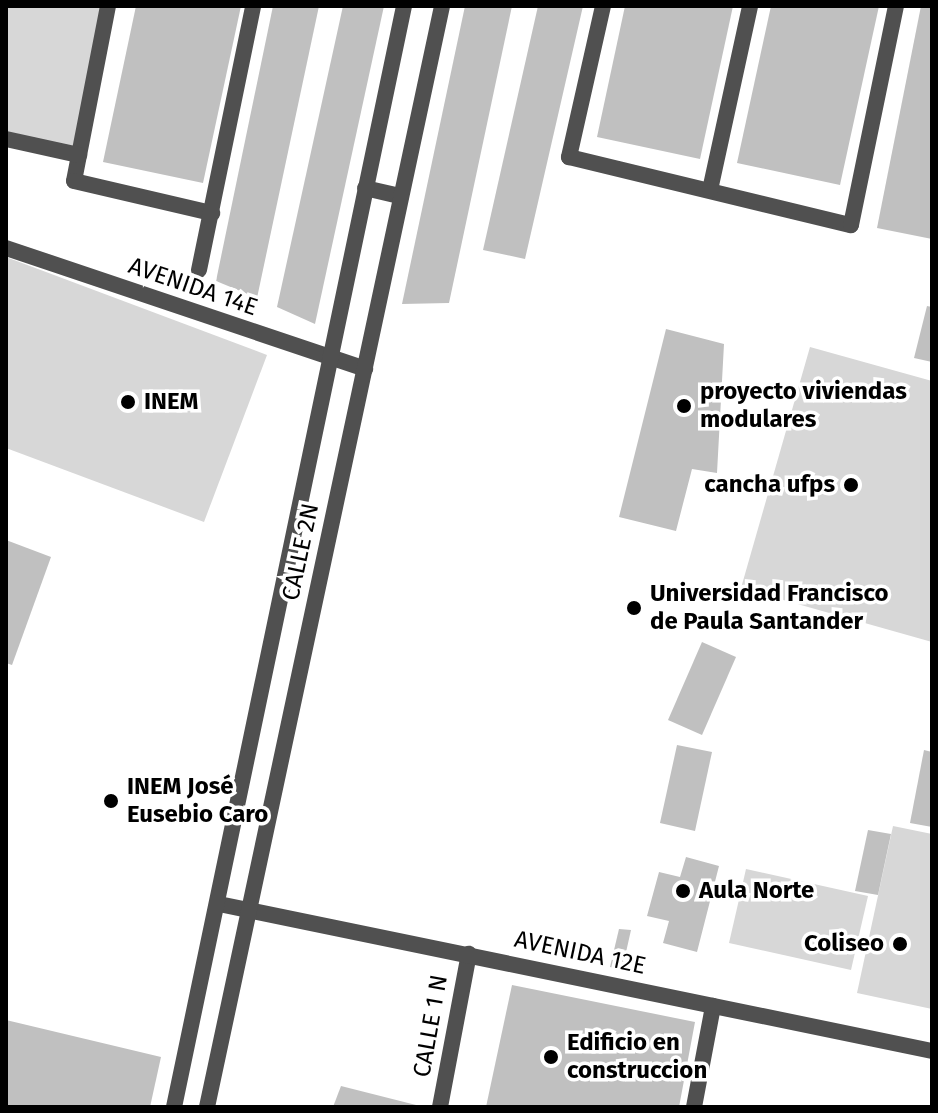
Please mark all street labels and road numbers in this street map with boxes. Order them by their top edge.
street label: AVENIDA 14E [125,252,261,322]
street label: CALLE 2N [277,501,325,603]
street label: AVENIDA 12E [512,925,648,981]
street label: CALLE 1 N [408,973,454,1079]

